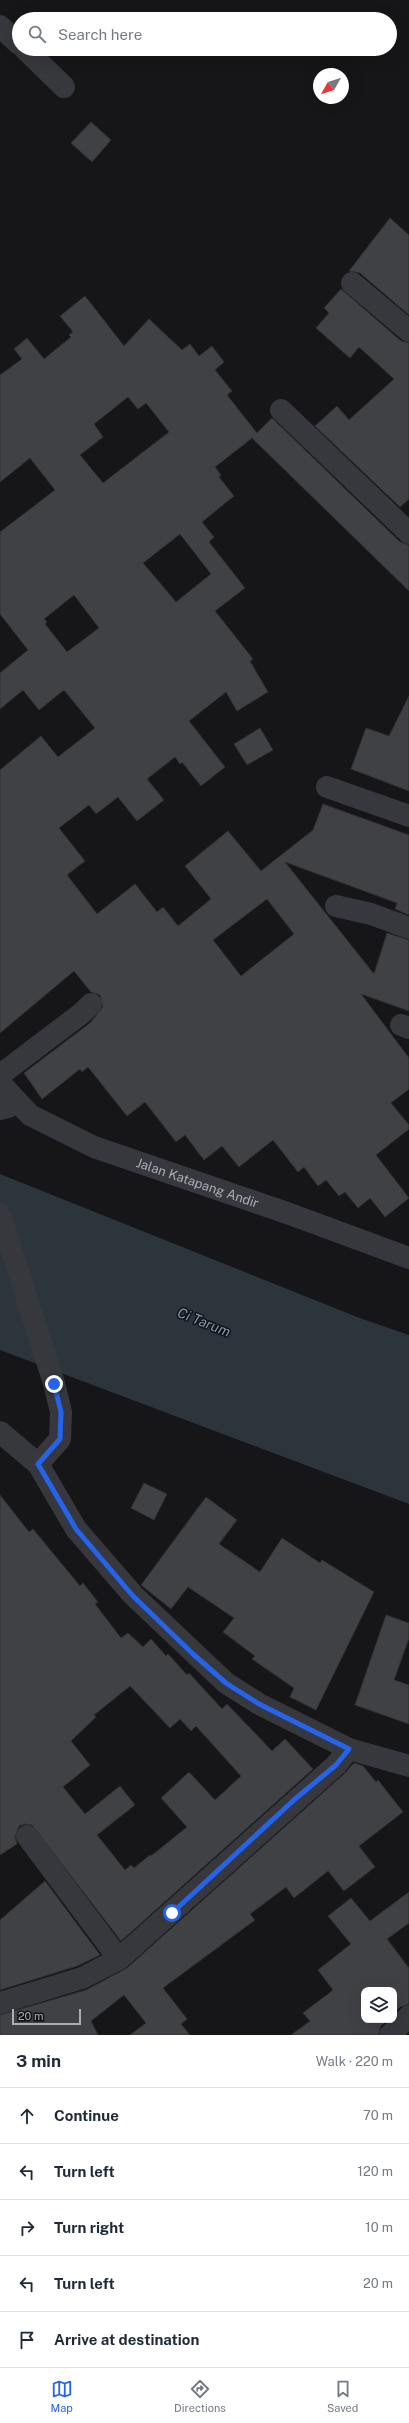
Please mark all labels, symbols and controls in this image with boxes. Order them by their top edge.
search box [12,12,397,56]
icon: search [26,23,48,45]
text: Search here [58,26,142,43]
north arrow [313,68,349,104]
street label: Jalan Katapang Andir [134,1155,261,1210]
water label: Ci Tarum [175,1304,233,1340]
route end [45,1375,63,1393]
route start [163,1904,181,1922]
map controls [361,1987,397,2023]
button: layers [361,1987,397,2023]
scale bar [12,2007,81,2026]
text: 20 m [18,2010,43,2022]
text: 3 min [16,2051,61,2071]
text: Walk · 220 m [316,2054,393,2069]
icon: ahead [16,2105,38,2127]
text: Continue [54,2107,119,2124]
text: 70 m [363,2108,393,2123]
icon: left [16,2161,38,2183]
text: Turn left [54,2163,115,2180]
text: 120 m [358,2164,393,2179]
icon: right [16,2217,38,2239]
text: Turn right [54,2219,124,2236]
text: 10 m [365,2220,393,2235]
icon: left [16,2273,38,2295]
text: Turn left [54,2275,115,2292]
text: 20 m [363,2276,393,2291]
icon: arrive [16,2329,38,2351]
text: Arrive at destination [54,2331,199,2348]
tab: Map [51,2378,73,2414]
tab: Directions [174,2378,226,2414]
tab: Saved [327,2378,358,2414]

